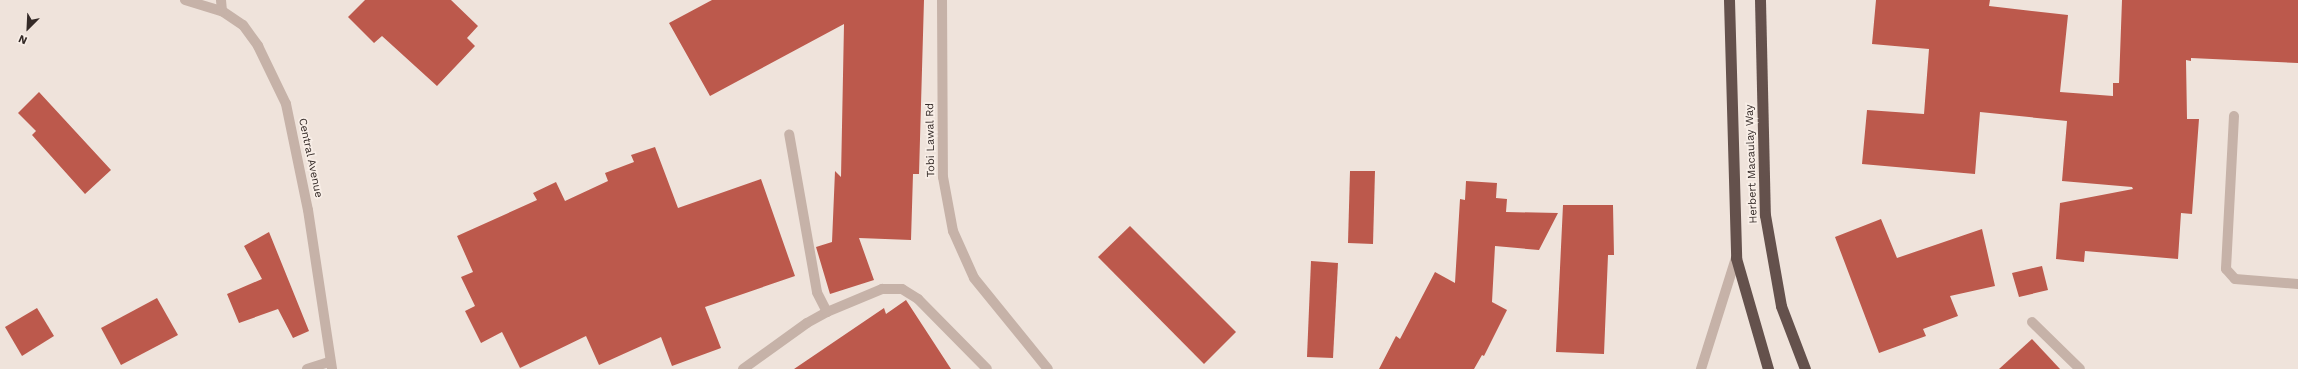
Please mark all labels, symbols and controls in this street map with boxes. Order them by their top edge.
north arrow [8,8,48,48]
text: N [17,32,29,47]
street label: Tobi Lawal Rd [924,103,938,177]
street label: Herbert Macaulay Way [1743,104,1761,224]
street label: Central Avenue [295,117,325,199]

